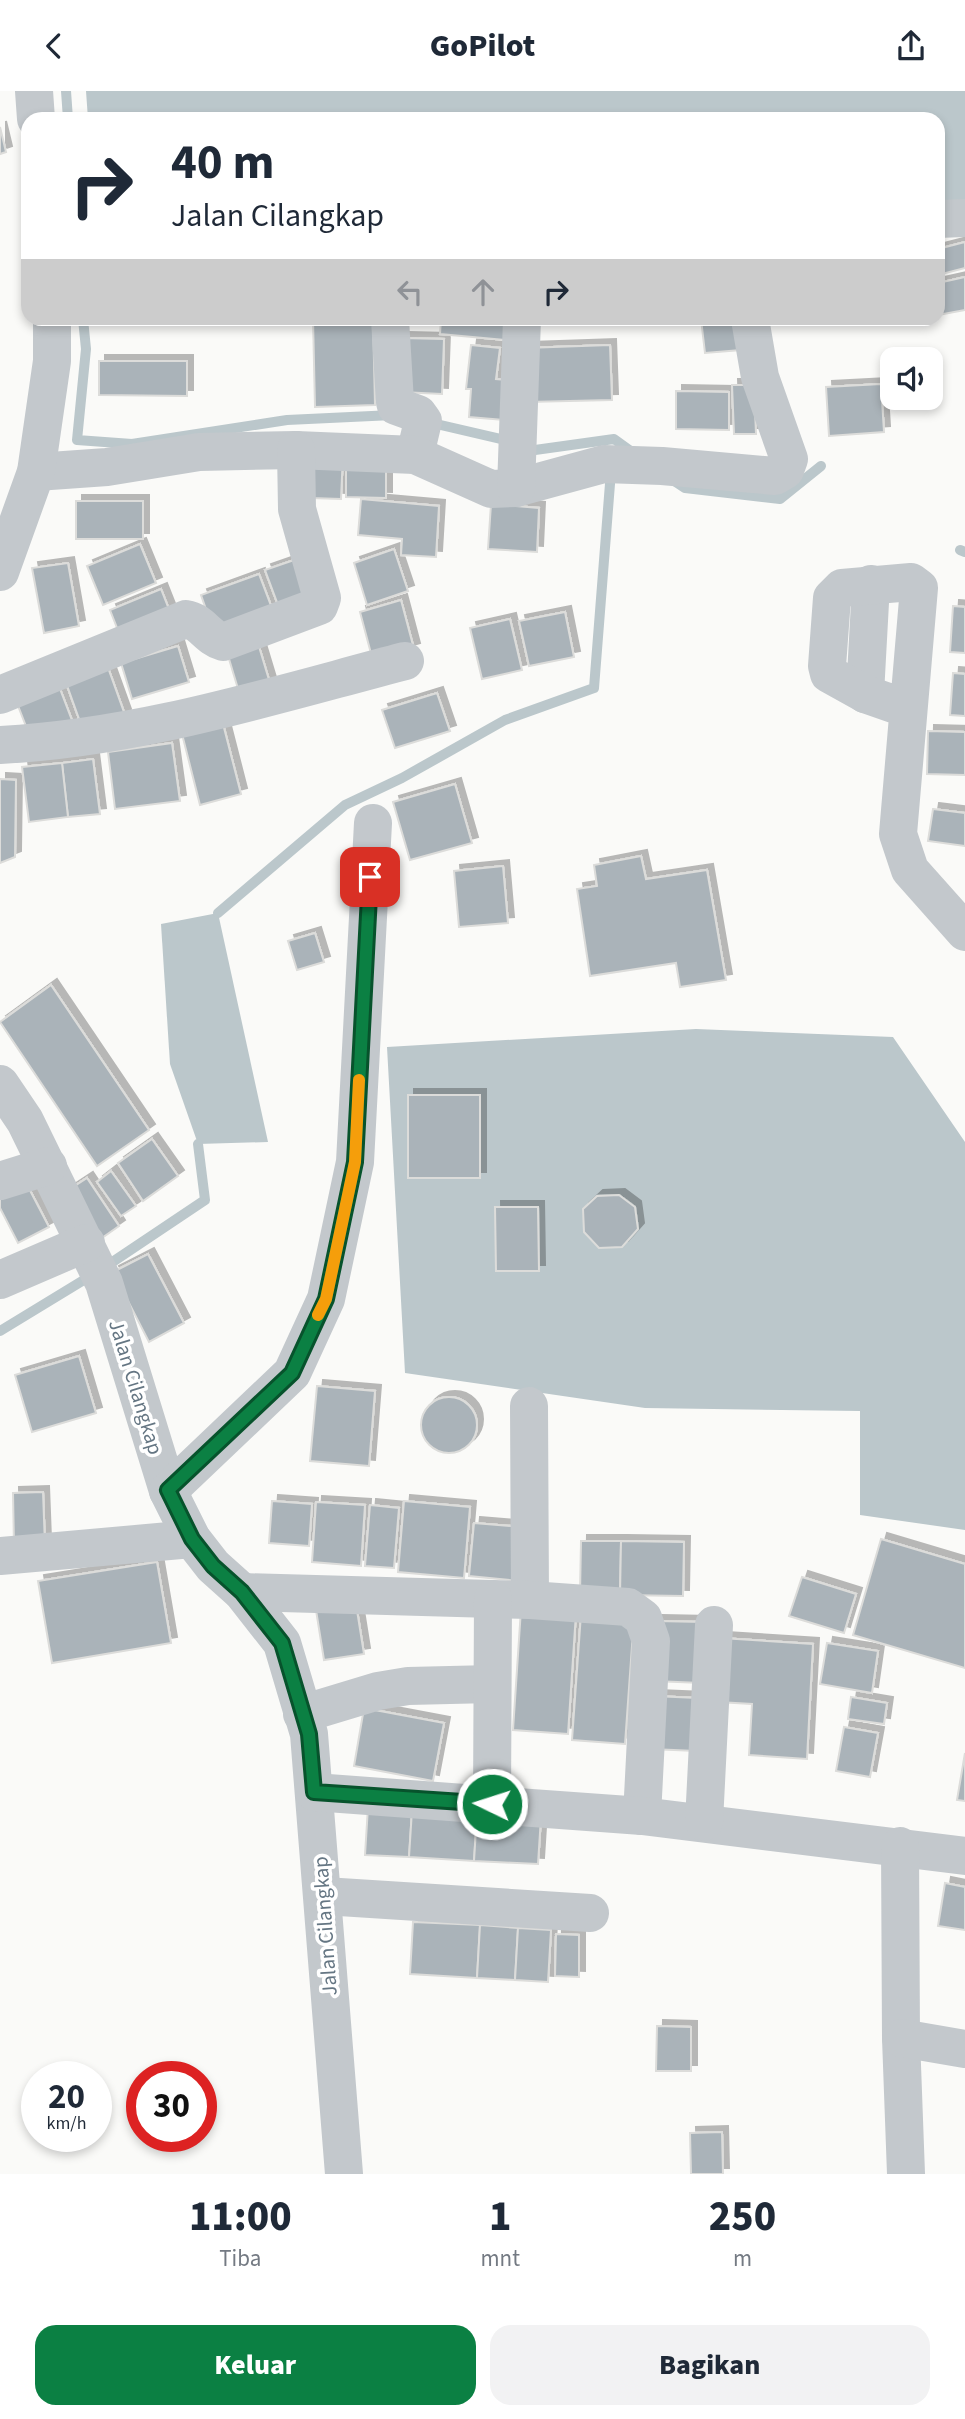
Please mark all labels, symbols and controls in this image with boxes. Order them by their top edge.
text: GoPilot [430,23,535,69]
icon: back [35,27,73,65]
icon: share [892,27,930,65]
text: 40 m [171,128,275,198]
icon: right [56,140,147,231]
text: Jalan Cilangkap [171,193,384,239]
icon: left [391,273,429,311]
icon: ahead [464,273,502,311]
icon: right [537,273,575,311]
map controls [880,347,943,410]
button: sound [880,347,943,410]
pin [340,847,400,907]
icon: arrive [351,858,389,896]
street label: Jalan Cilangkap [101,1316,171,1458]
position arrow [455,1767,529,1841]
street label: Jalan Cilangkap [305,1855,345,1997]
speed limit sign: 30 [126,2061,217,2152]
text: 20 [48,2072,85,2122]
text: km/h [47,2111,86,2136]
text: 11:00 [189,2187,292,2247]
text: 1 [489,2187,511,2247]
text: 250 [709,2187,776,2247]
text: Tiba [219,2242,261,2275]
text: mnt [480,2242,520,2275]
text: m [733,2242,752,2275]
button: Keluar [35,2325,476,2405]
button: Bagikan [490,2325,930,2405]

